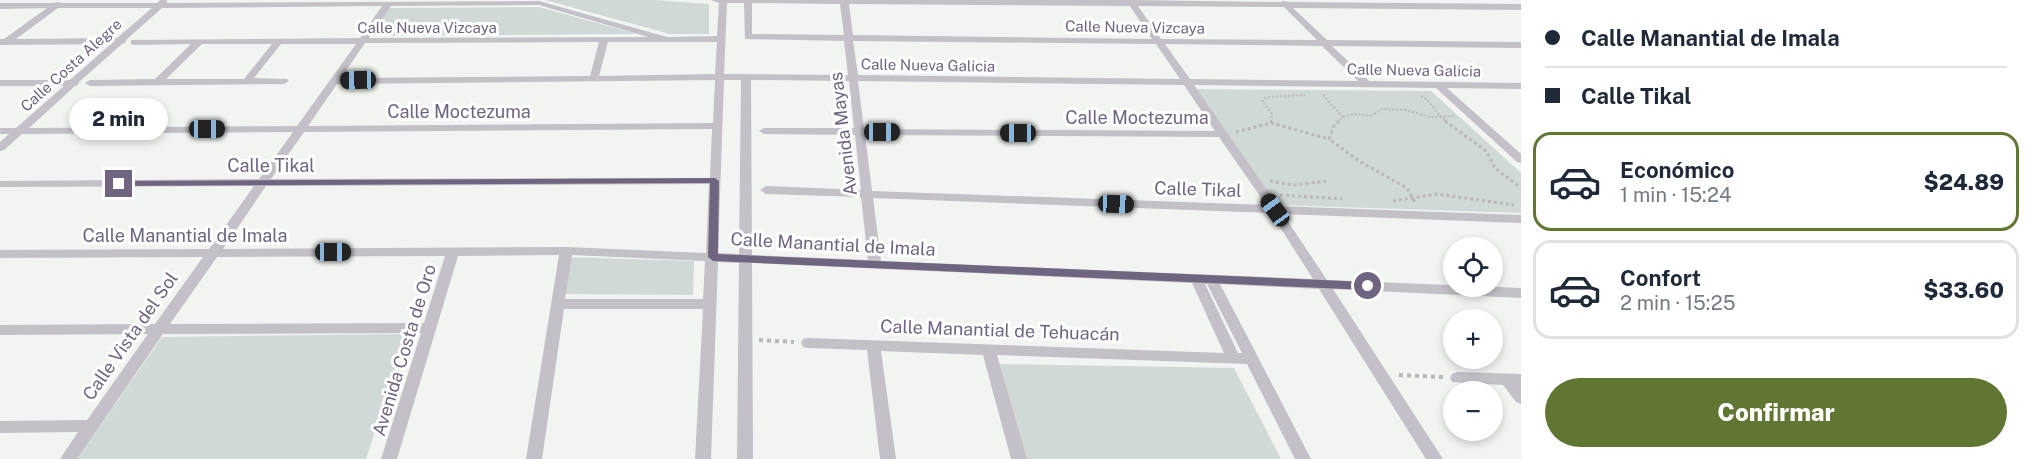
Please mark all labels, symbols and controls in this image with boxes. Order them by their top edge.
street label: Calle Costa Alegre [17,15,125,115]
street label: Calle Nueva Vizcaya [1065,17,1205,37]
street label: Calle Nueva Vizcaya [357,19,497,36]
text: Calle Manantial de Imala [1581,25,1840,51]
street label: Calle Nueva Galicia [861,55,995,75]
street label: Calle Nueva Galicia [1347,60,1481,80]
car [340,71,376,89]
street label: Avenida Mayas [825,71,861,197]
text: Calle Tikal [1581,83,1692,109]
callout: 2 min [70,97,168,139]
street label: Calle Moctezuma [387,101,531,122]
text: 2 min [92,107,145,131]
street label: Calle Moctezuma [1065,107,1209,128]
car [189,120,225,138]
car [864,123,900,141]
car [1000,124,1036,142]
street label: Calle Tikal [227,155,315,176]
icon: car [1548,155,1602,209]
text: Económico [1620,157,1735,183]
text: $24.89 [1924,169,2004,195]
route end [105,170,132,197]
street label: Calle Tikal [1154,177,1242,201]
text: 1 min · 15:24 [1620,183,1731,207]
car [1257,190,1293,230]
car [1098,194,1134,214]
street label: Calle Manantial de Imala [82,225,288,246]
street label: Calle Manantial de Imala [730,228,936,260]
map controls [1443,237,1503,441]
button: locate [1443,237,1503,297]
car [315,243,351,261]
street label: Avenida Costa de Oro [368,262,440,438]
icon: car [1548,263,1602,317]
text: Confort [1620,265,1701,291]
street label: Calle Vista del Sol [78,268,182,404]
route start [1354,272,1381,299]
text: $33.60 [1923,277,2004,303]
text: 2 min · 15:25 [1620,291,1735,315]
button: + [1443,309,1503,369]
street label: Calle Manantial de Tehuacán [880,315,1120,345]
button: Confirmar [1545,378,2007,447]
button: − [1443,381,1503,441]

